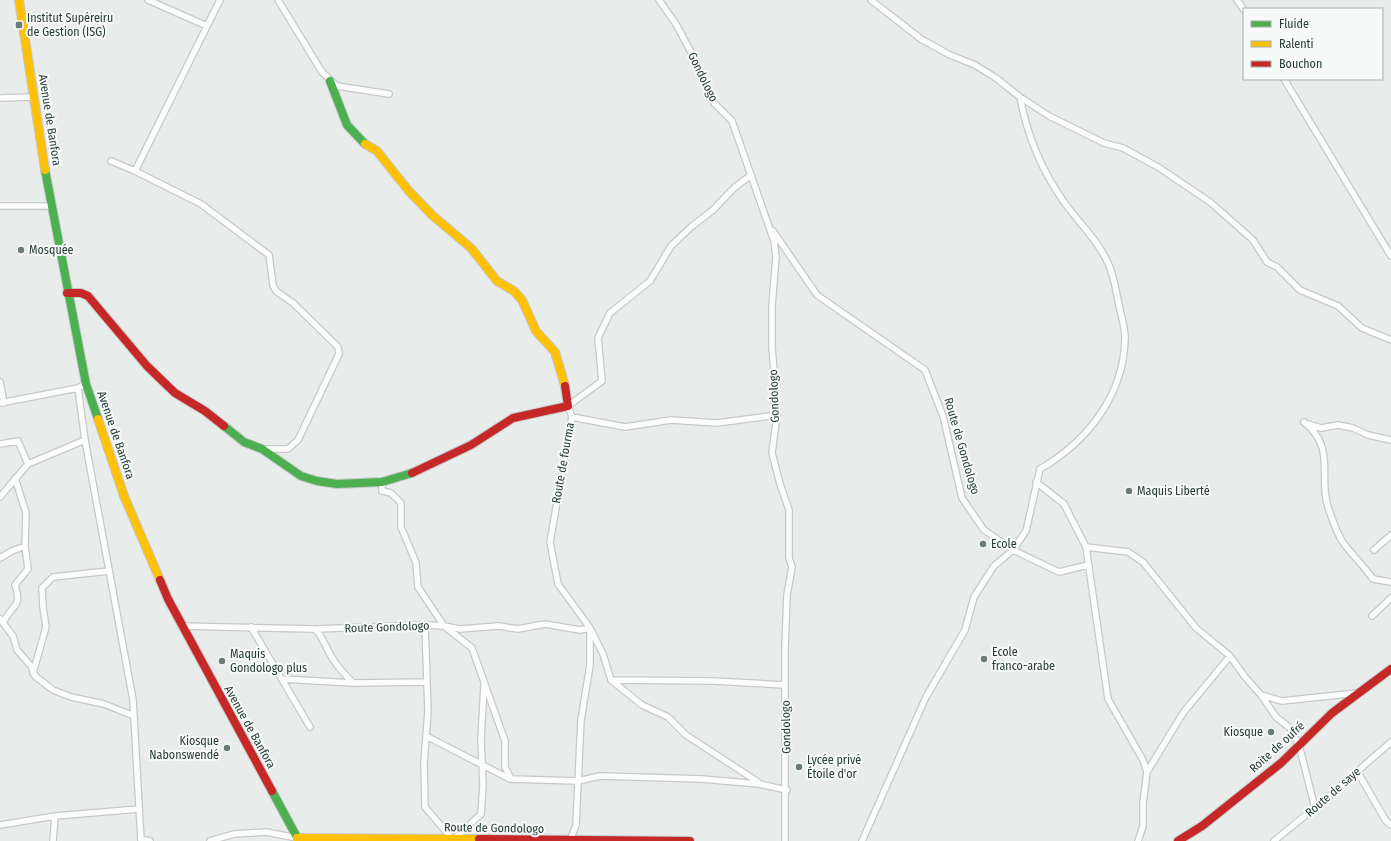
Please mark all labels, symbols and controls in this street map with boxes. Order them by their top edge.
legend [1243,8,1383,80]
place label: Institut Supéreiru de Gestion (ISG) [27,11,113,39]
text: Fluide [1279,17,1309,31]
marker: Institut Supéreiru de Gestion (ISG) [14,20,24,30]
text: Ralenti [1279,37,1314,51]
street label: Gondologo [685,50,721,104]
text: Bouchon [1279,57,1322,71]
street label: Avenue de Banfora [36,73,64,167]
place label: Mosquée [29,243,74,257]
marker: Mosquée [16,245,26,255]
street label: Gondologo [766,369,782,423]
street label: Avenue de Banfora [94,389,138,481]
street label: Route de Gondologo [941,396,983,496]
street label: Route de fourma [549,421,577,505]
place label: Maquis Liberté [1137,484,1210,498]
marker: Maquis Liberté [1124,486,1134,496]
place label: Ecole [991,537,1017,551]
marker: Ecole [978,539,988,549]
street label: Route Gondologo [344,619,430,635]
place label: Ecole franco-arabe [992,645,1055,673]
place label: Maquis Gondologo plus [230,647,307,675]
marker: Ecole franco-arabe [979,654,989,664]
marker: Maquis Gondologo plus [217,656,227,666]
street label: Avenue de Banfora [221,683,279,771]
street label: Gondologo [779,700,793,754]
street label: Roite de oufré [1247,719,1308,775]
place label: Kiosque [1224,725,1263,739]
marker: Kiosque [1266,727,1276,737]
place label: Kiosque Nabonswendé [149,734,219,762]
marker: Kiosque Nabonswendé [222,743,232,753]
place label: Lycée privé Étoile d'or [807,753,861,781]
marker: Lycée privé Étoile d'or [794,762,804,772]
street label: Route de saye [1303,764,1364,820]
street label: Route de Gondologo [444,820,544,836]

